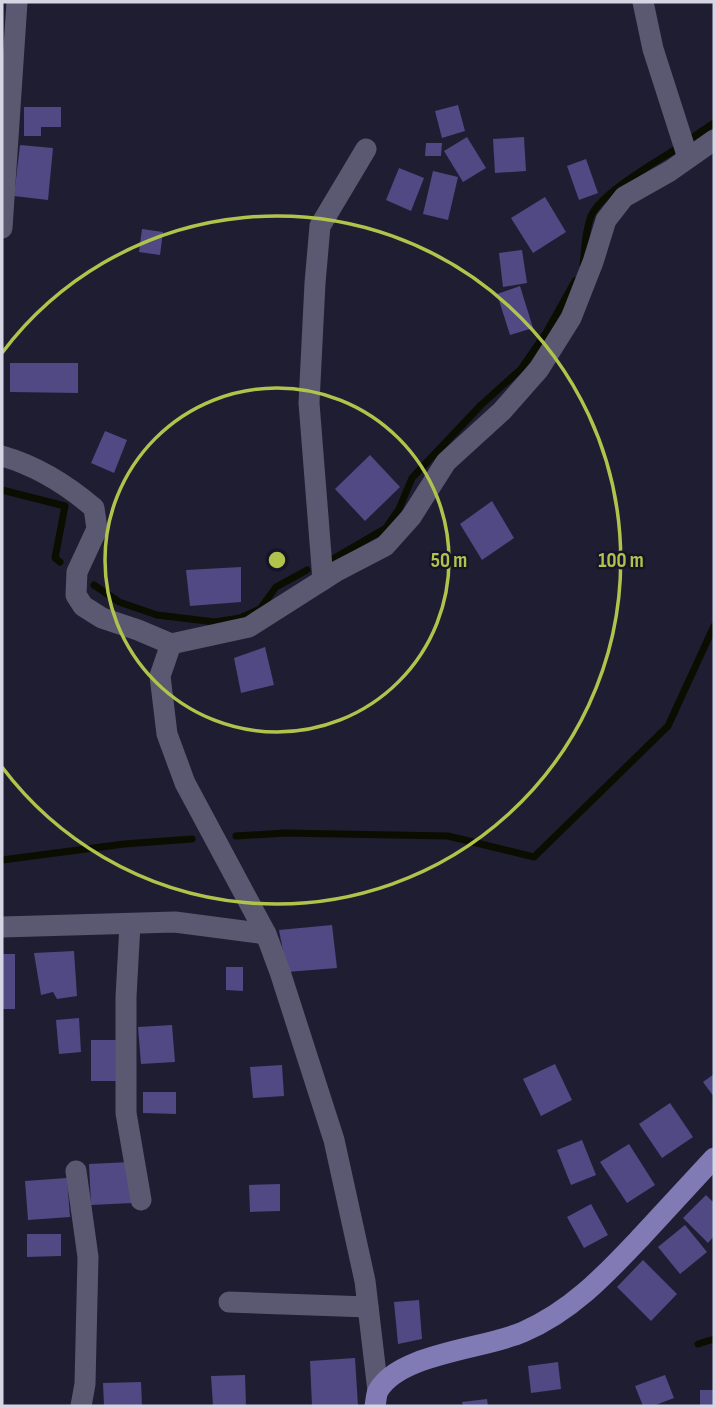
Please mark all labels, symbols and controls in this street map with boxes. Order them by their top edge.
centre of rings [265,548,289,572]
text: 50 m [431,548,467,573]
text: 100 m [598,548,644,573]

